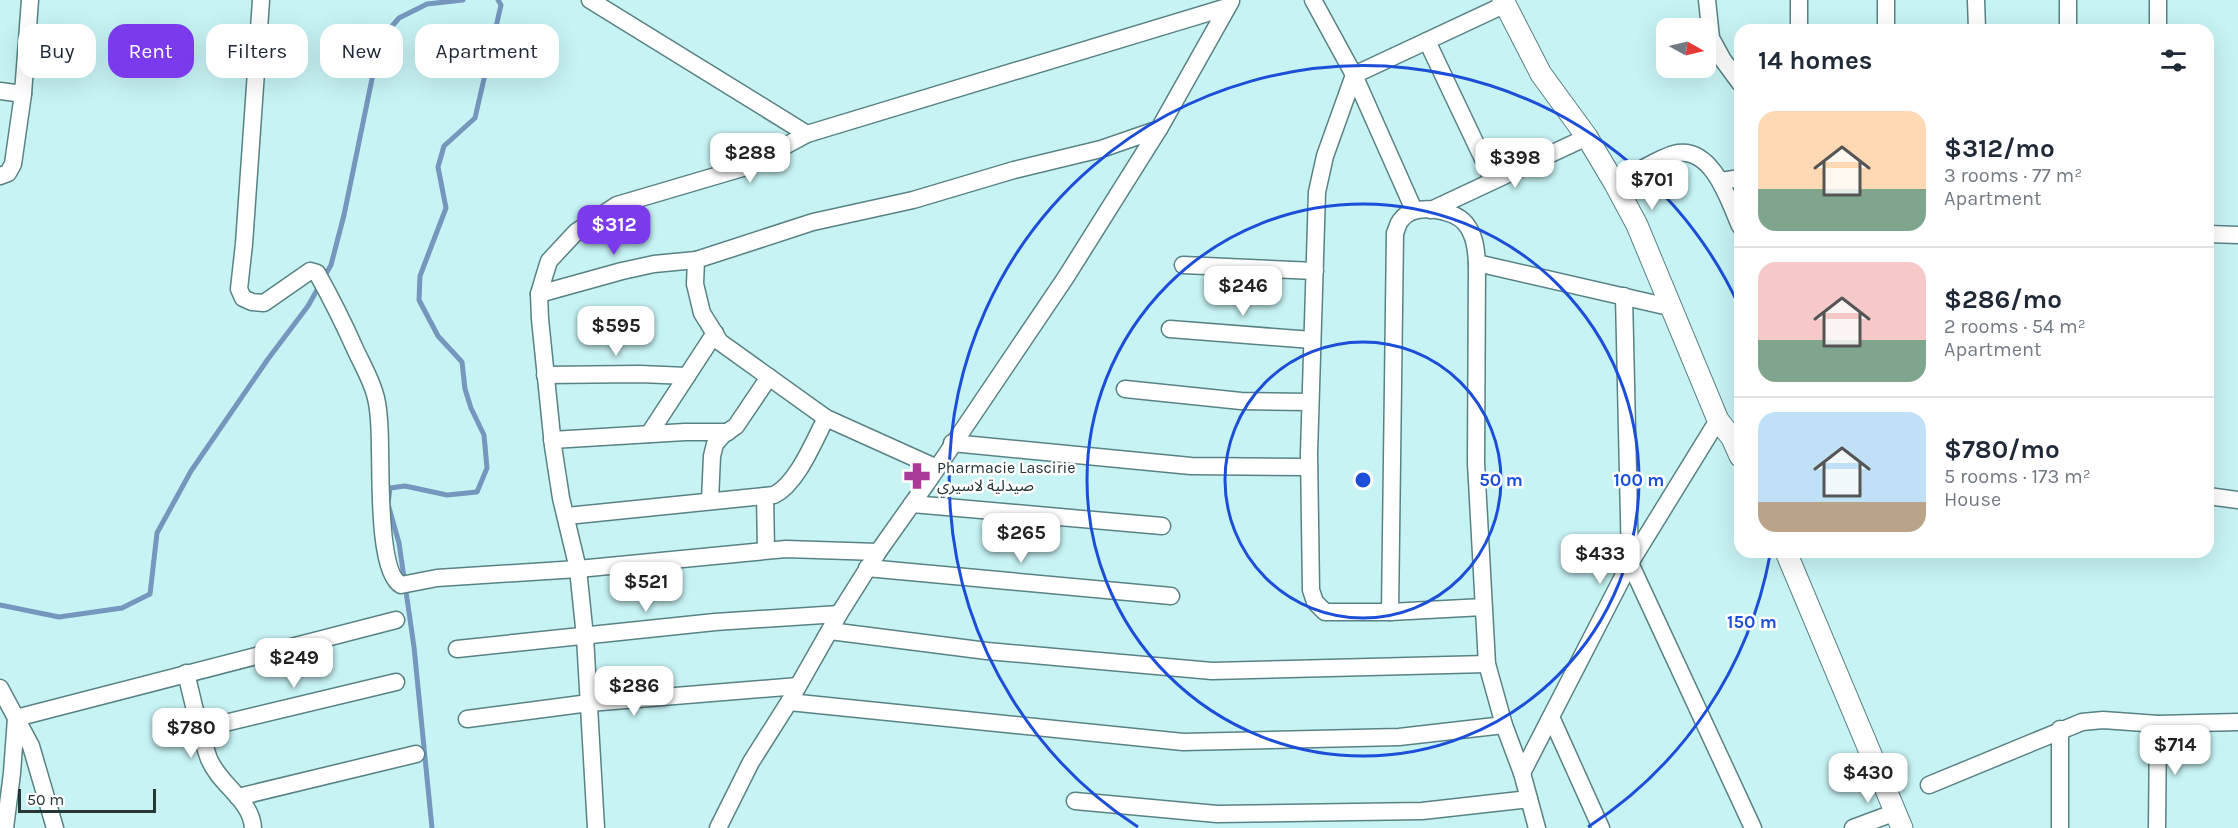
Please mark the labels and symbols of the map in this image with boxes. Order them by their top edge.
north arrow [1656,18,1716,78]
pin: $288 [714,133,786,184]
pin: $398 [1479,138,1551,189]
pin: $701 [1616,160,1688,211]
pin: $312 [578,205,650,256]
pin: $246 [1207,266,1279,317]
pin: $595 [580,306,652,357]
place label: Pharmacie Lascirie صيدلية لاسيري [937,458,1075,497]
pharmacy icon: Pharmacie Lascirie صيدلية لاسيري [902,461,932,491]
text: 50 m [1479,469,1523,491]
text: 100 m [1614,469,1664,491]
centre of rings [1353,470,1373,490]
pin: $265 [985,513,1057,564]
pin: $433 [1564,534,1636,585]
pin: $521 [610,562,682,613]
text: 150 m [1727,611,1777,633]
pin: $249 [258,638,330,689]
pin: $286 [598,666,670,717]
pin: $780 [155,708,227,759]
pin: $714 [2139,725,2211,776]
pin: $430 [1832,753,1904,804]
scale bar [18,786,156,814]

